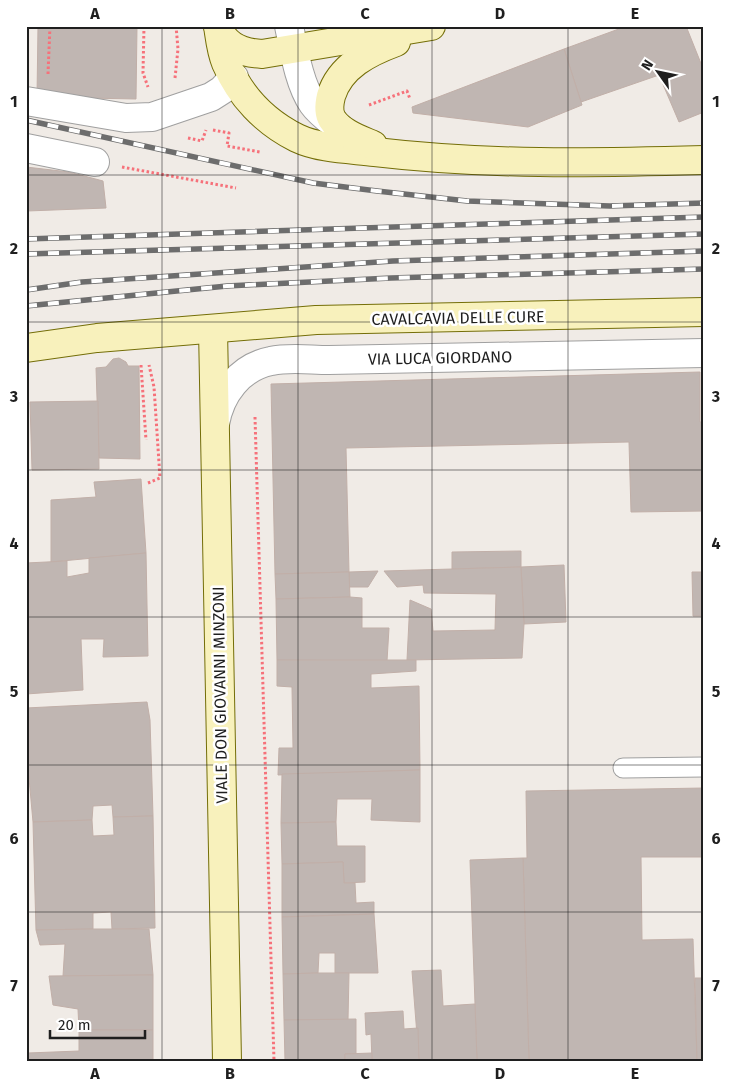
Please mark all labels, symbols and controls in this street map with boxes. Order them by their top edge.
text: A [89,4,100,23]
text: B [225,4,235,23]
text: C [360,4,370,23]
text: D [495,4,505,23]
text: E [631,4,639,23]
north arrow [632,48,682,98]
text: N [638,57,657,74]
text: 1 [10,92,18,111]
text: 1 [712,92,720,111]
text: 2 [10,239,18,258]
text: 2 [712,239,720,258]
street label: CAVALCAVIA DELLE CURE [371,307,545,329]
street label: VIA LUCA GIORDANO [368,347,512,369]
text: 3 [9,387,18,406]
text: 3 [711,387,720,406]
text: 4 [9,534,19,553]
text: 4 [711,534,721,553]
street label: VIALE DON GIOVANNI MINZONI [209,586,231,804]
text: 5 [10,682,19,701]
text: 5 [712,682,721,701]
text: 6 [9,829,19,848]
text: 6 [711,829,721,848]
text: 7 [10,976,18,995]
text: 7 [712,976,720,995]
scale bar [50,1007,145,1039]
text: 20 m [58,1016,91,1034]
text: A [89,1064,100,1083]
text: B [225,1064,235,1083]
text: C [360,1064,370,1083]
text: D [495,1064,505,1083]
text: E [631,1064,639,1083]

